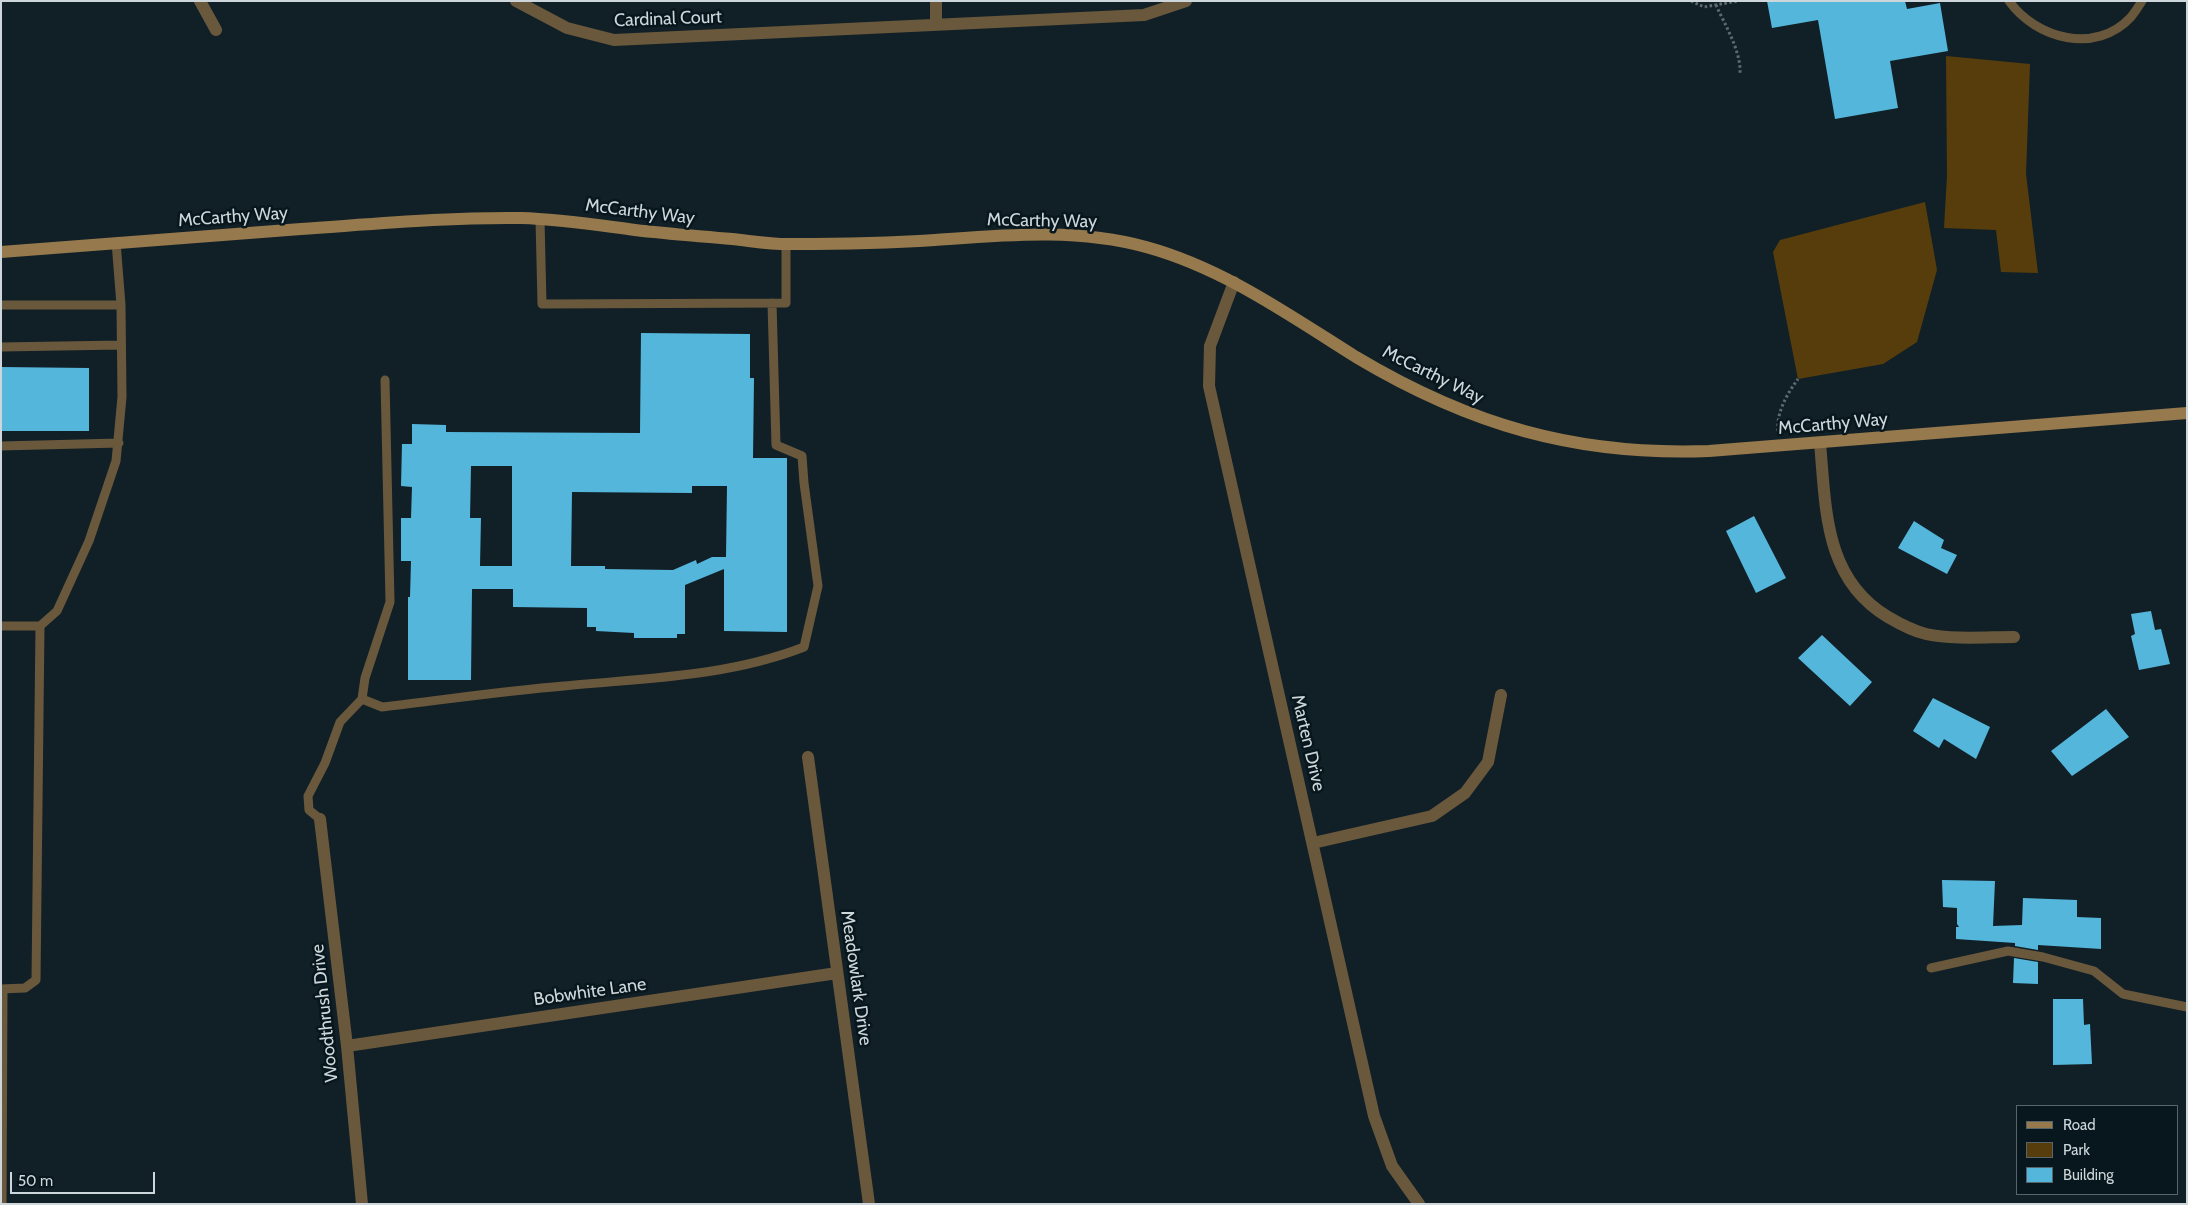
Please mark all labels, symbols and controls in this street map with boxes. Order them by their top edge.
street label: Cardinal Court [614,6,722,32]
street label: McCarthy Way [584,195,696,229]
street label: McCarthy Way [177,202,289,232]
street label: McCarthy Way [987,209,1097,233]
street label: McCarthy Way [1379,341,1487,409]
street label: McCarthy Way [1777,408,1889,440]
street label: Marten Drive [1286,693,1330,793]
street label: Meadowlark Drive [836,909,876,1047]
street label: Woodthrush Drive [307,943,343,1083]
street label: Bobwhite Lane [532,973,648,1011]
legend [2016,1105,2178,1195]
text: Road [2063,1116,2096,1134]
text: Park [2063,1141,2090,1159]
scale bar [12,1162,158,1194]
text: Building [2063,1166,2114,1184]
text: 50 m [18,1172,53,1190]

